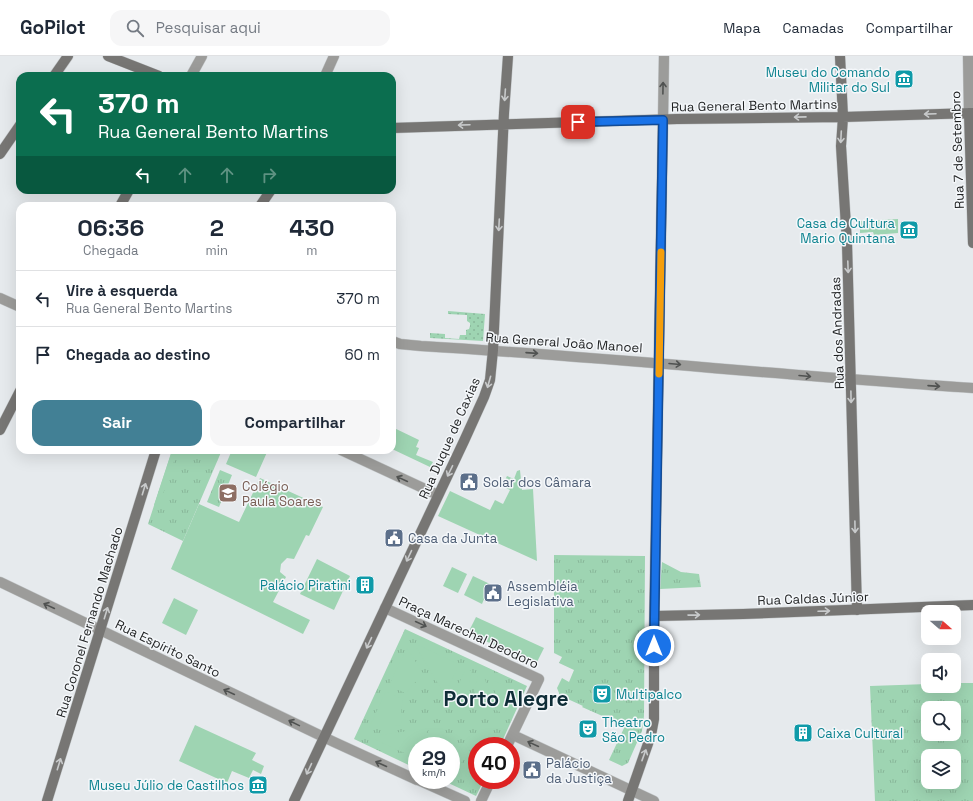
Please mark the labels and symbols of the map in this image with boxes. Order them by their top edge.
place label: Museu do Comando Militar do Sul [766,64,890,96]
museum icon: Museu do Comando Militar do Sul [893,68,915,90]
one-way arrow [659,82,667,95]
one-way arrow [502,88,509,101]
street label: Rua 7 de Setembro [947,91,968,209]
street label: Rua General Bento Martins [671,96,837,115]
pin [561,105,595,139]
one-way arrow [924,110,937,118]
one-way arrow [794,113,807,121]
one-way arrow [458,122,471,129]
one-way arrow [838,130,845,143]
place label: Casa de Cultura Mario Quintana [797,215,896,247]
one-way arrow [495,218,502,231]
museum icon: Casa de Cultura Mario Quintana [898,219,920,241]
one-way arrow [844,260,851,273]
street label: Rua dos Andradas [827,276,848,390]
street label: Rua General João Manoel [485,329,643,356]
one-way arrow [525,349,538,356]
one-way arrow [668,360,681,368]
one-way arrow [798,372,811,380]
street label: Rua Duque de Caxias [415,375,484,502]
one-way arrow [485,375,492,388]
one-way arrow [927,382,940,389]
one-way arrow [848,390,855,403]
one-way arrow [446,464,453,476]
public building icon: Solar dos Câmara [458,471,480,493]
place label: Solar dos Câmara [483,474,592,491]
one-way arrow [397,475,409,482]
place label: Colégio Paula Soares [242,478,322,510]
one-way arrow [141,482,148,495]
school or university icon: Colégio Paula Soares [217,482,239,504]
one-way arrow [851,520,859,533]
street label: Rua Coronel Fernando Machado [52,525,127,720]
public building icon: Casa da Junta [383,527,405,549]
place label: Casa da Junta [408,530,498,547]
one-way arrow [405,550,412,562]
building icon: Palácio Piratini [354,574,376,596]
place label: Palácio Piratini [260,577,351,594]
place label: Assembléia Legislativa [507,578,578,610]
public building icon: Assembléia Legislativa [482,582,504,604]
street label: Rua Caldas Júnior [757,588,869,609]
street label: Praça Marechal Deodoro [396,592,542,672]
one-way arrow [44,602,56,609]
north arrow [921,605,961,645]
one-way arrow [103,607,110,620]
one-way arrow [817,607,830,615]
one-way arrow [687,611,700,619]
street label: Rua Espírito Santo [112,616,223,681]
one-way arrow [414,621,426,628]
position arrow [633,625,675,667]
one-way arrow [365,637,372,649]
theatre icon: Multipalco [591,683,613,705]
district label: Porto Alegre [443,685,569,712]
place label: Multipalco [616,686,682,703]
one-way arrow [224,688,236,695]
place label: Theatro São Pedro [602,714,665,746]
theatre icon: Theatro São Pedro [577,718,599,740]
one-way arrow [289,719,301,726]
building icon: Caixa Cultural [792,722,814,744]
place label: Caixa Cultural [817,725,903,742]
speed limit sign: 40 [468,737,520,789]
one-way arrow [527,740,539,747]
one-way arrow [641,748,648,761]
place label: Palácio da Justiça [546,755,612,787]
one-way arrow [56,757,63,770]
one-way arrow [376,759,388,767]
public building icon: Palácio da Justiça [521,759,543,781]
one-way arrow [305,763,312,775]
museum icon: Museu Júlio de Castilhos [247,774,269,796]
place label: Museu Júlio de Castilhos [89,777,244,794]

